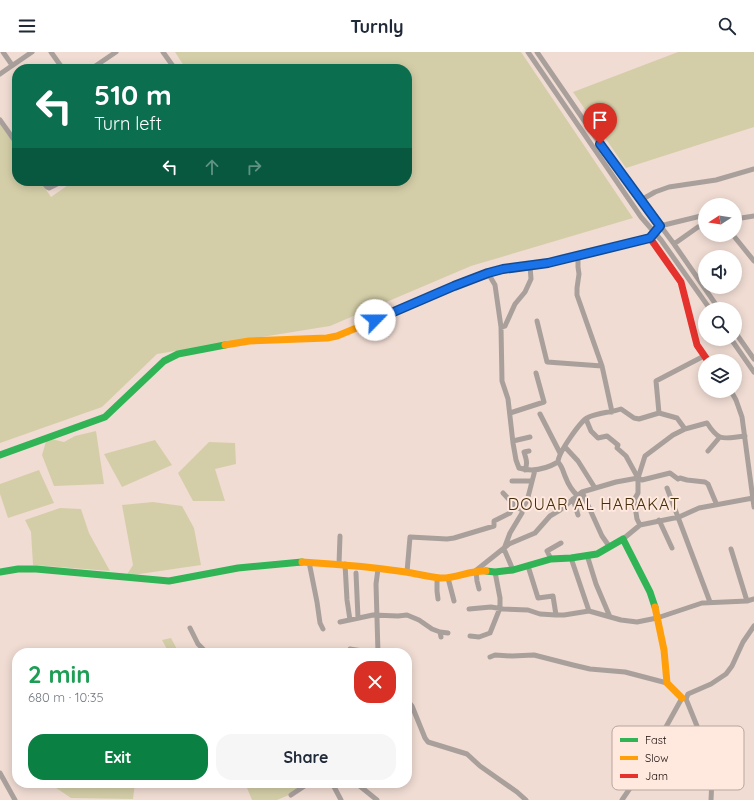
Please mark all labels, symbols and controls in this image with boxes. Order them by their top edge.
icon: menu [16,15,38,37]
text: Turnly [350,15,404,38]
icon: search [716,15,738,37]
text: 510 m [94,77,172,112]
icon: left [28,80,80,132]
pin [583,103,617,144]
icon: arrive [589,109,611,131]
text: Turn left [94,112,162,135]
icon: left [159,156,181,178]
icon: ahead [201,156,223,178]
icon: right [243,156,265,178]
north arrow [698,198,742,242]
map controls [698,198,742,398]
button: sound [698,250,742,294]
position arrow [354,299,396,341]
button: search [698,302,742,346]
button: layers [698,354,742,398]
district label: DOUAR AL HARAKAT [508,494,680,514]
text: 2 min [28,659,90,689]
button: close [354,661,396,703]
text: 680 m · 10:35 [28,689,104,705]
legend [612,726,744,790]
text: Fast [645,733,667,747]
button: Exit [28,734,208,780]
button: Share [216,734,396,780]
text: Slow [645,751,669,765]
text: Jam [645,769,668,783]

